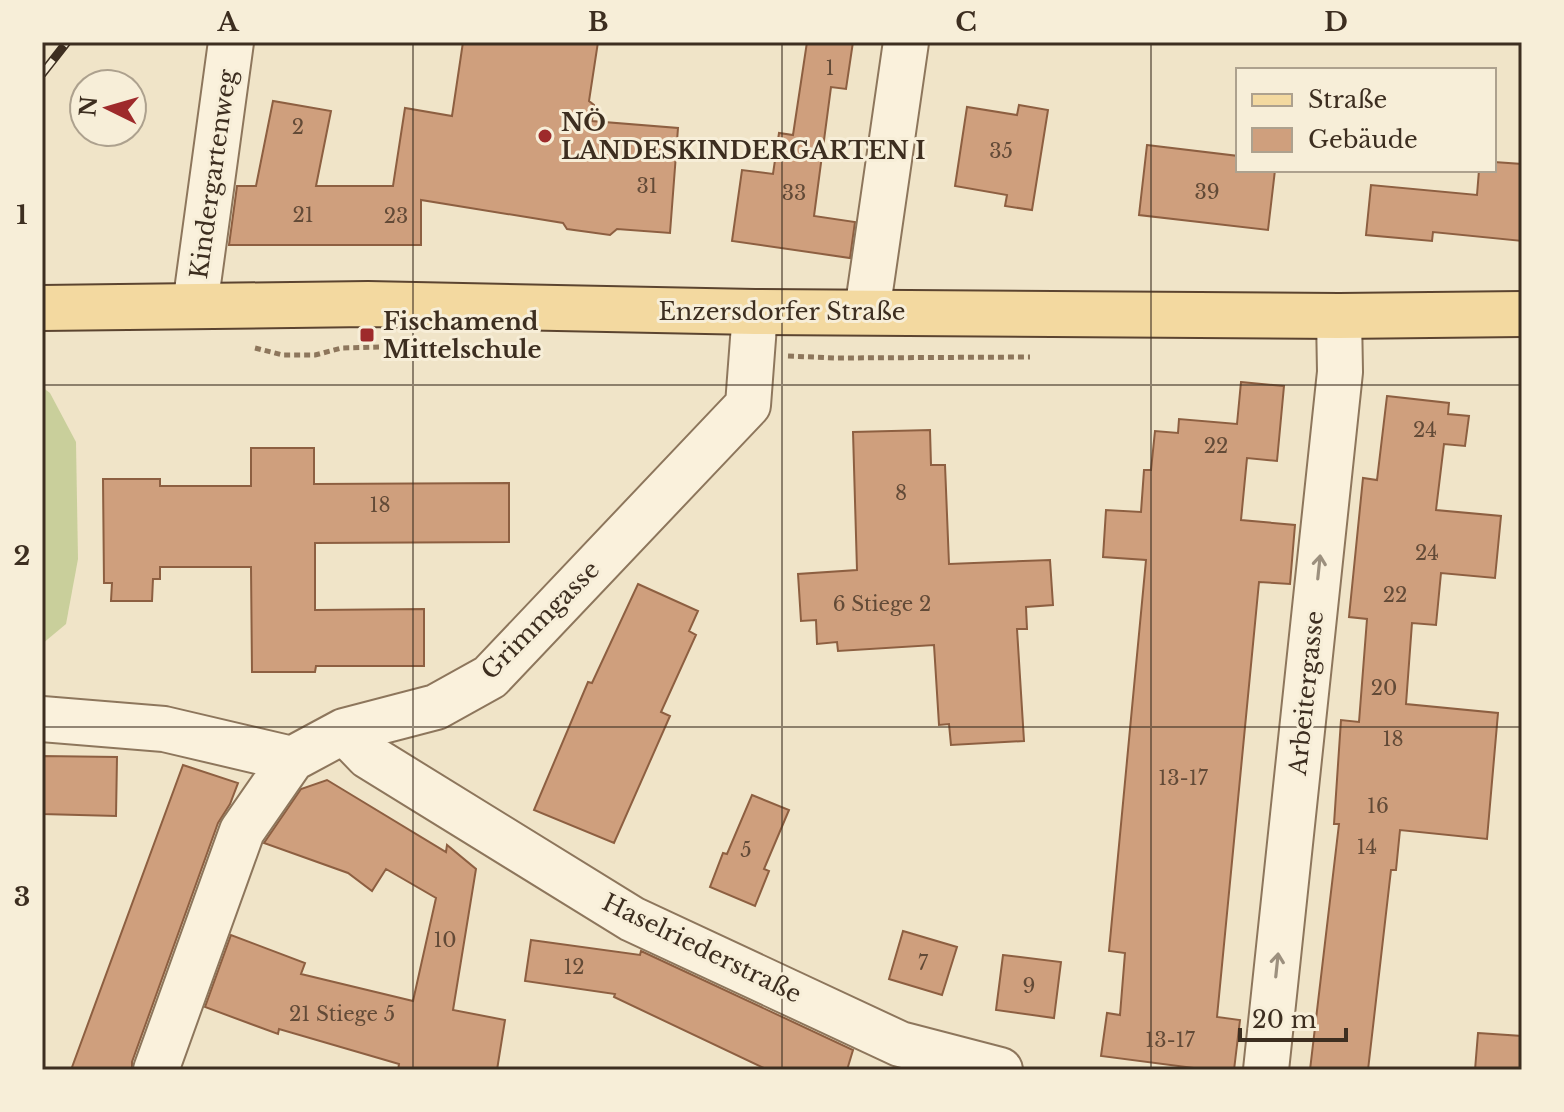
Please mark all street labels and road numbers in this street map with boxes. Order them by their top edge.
street label: Kindergartenweg [184,67,242,280]
street label: Enzersdorfer Straße [658,297,906,326]
street label: Grimmgasse [475,555,605,685]
street label: Arbeitergasse [1283,609,1329,778]
street label: Haselriederstraße [598,887,806,1009]

